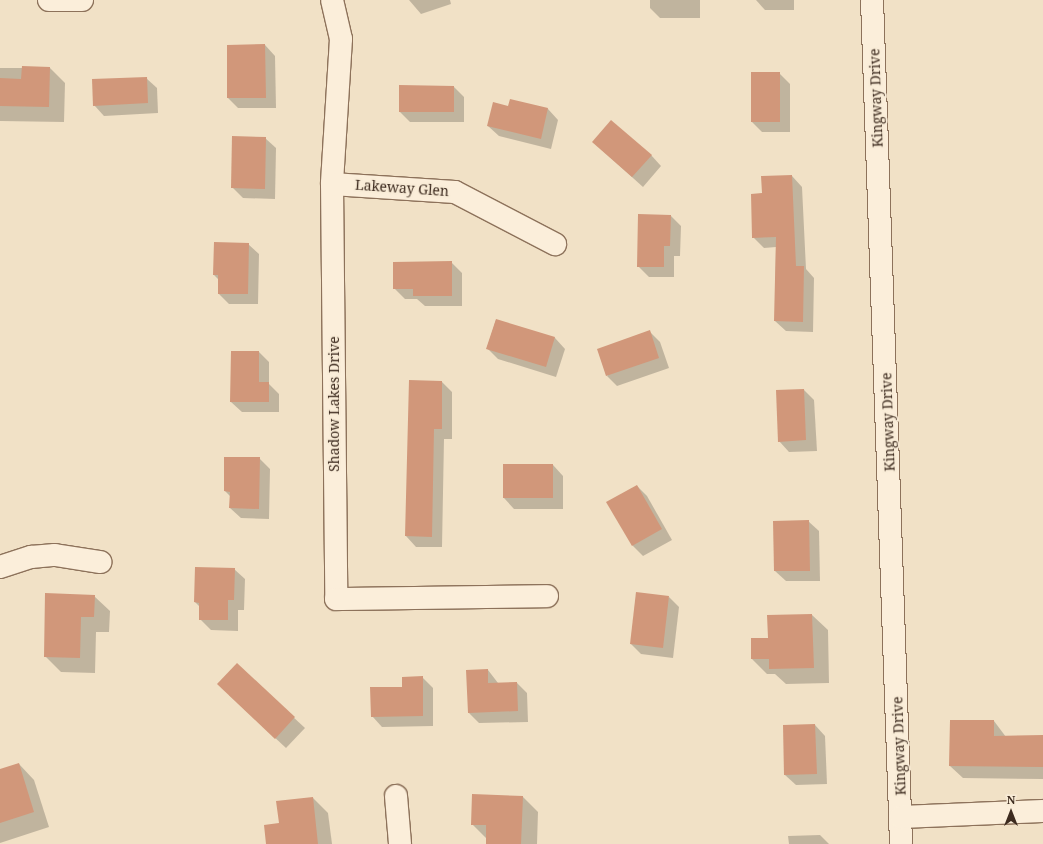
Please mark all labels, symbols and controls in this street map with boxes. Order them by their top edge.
street label: Kingway Drive [866,48,886,148]
street label: Lakeway Glen [354,176,450,200]
street label: Shadow Lakes Drive [326,336,342,472]
street label: Kingway Drive [878,372,898,472]
street label: Kingway Drive [889,696,909,796]
north arrow [991,792,1031,832]
text: N [1007,792,1015,807]

